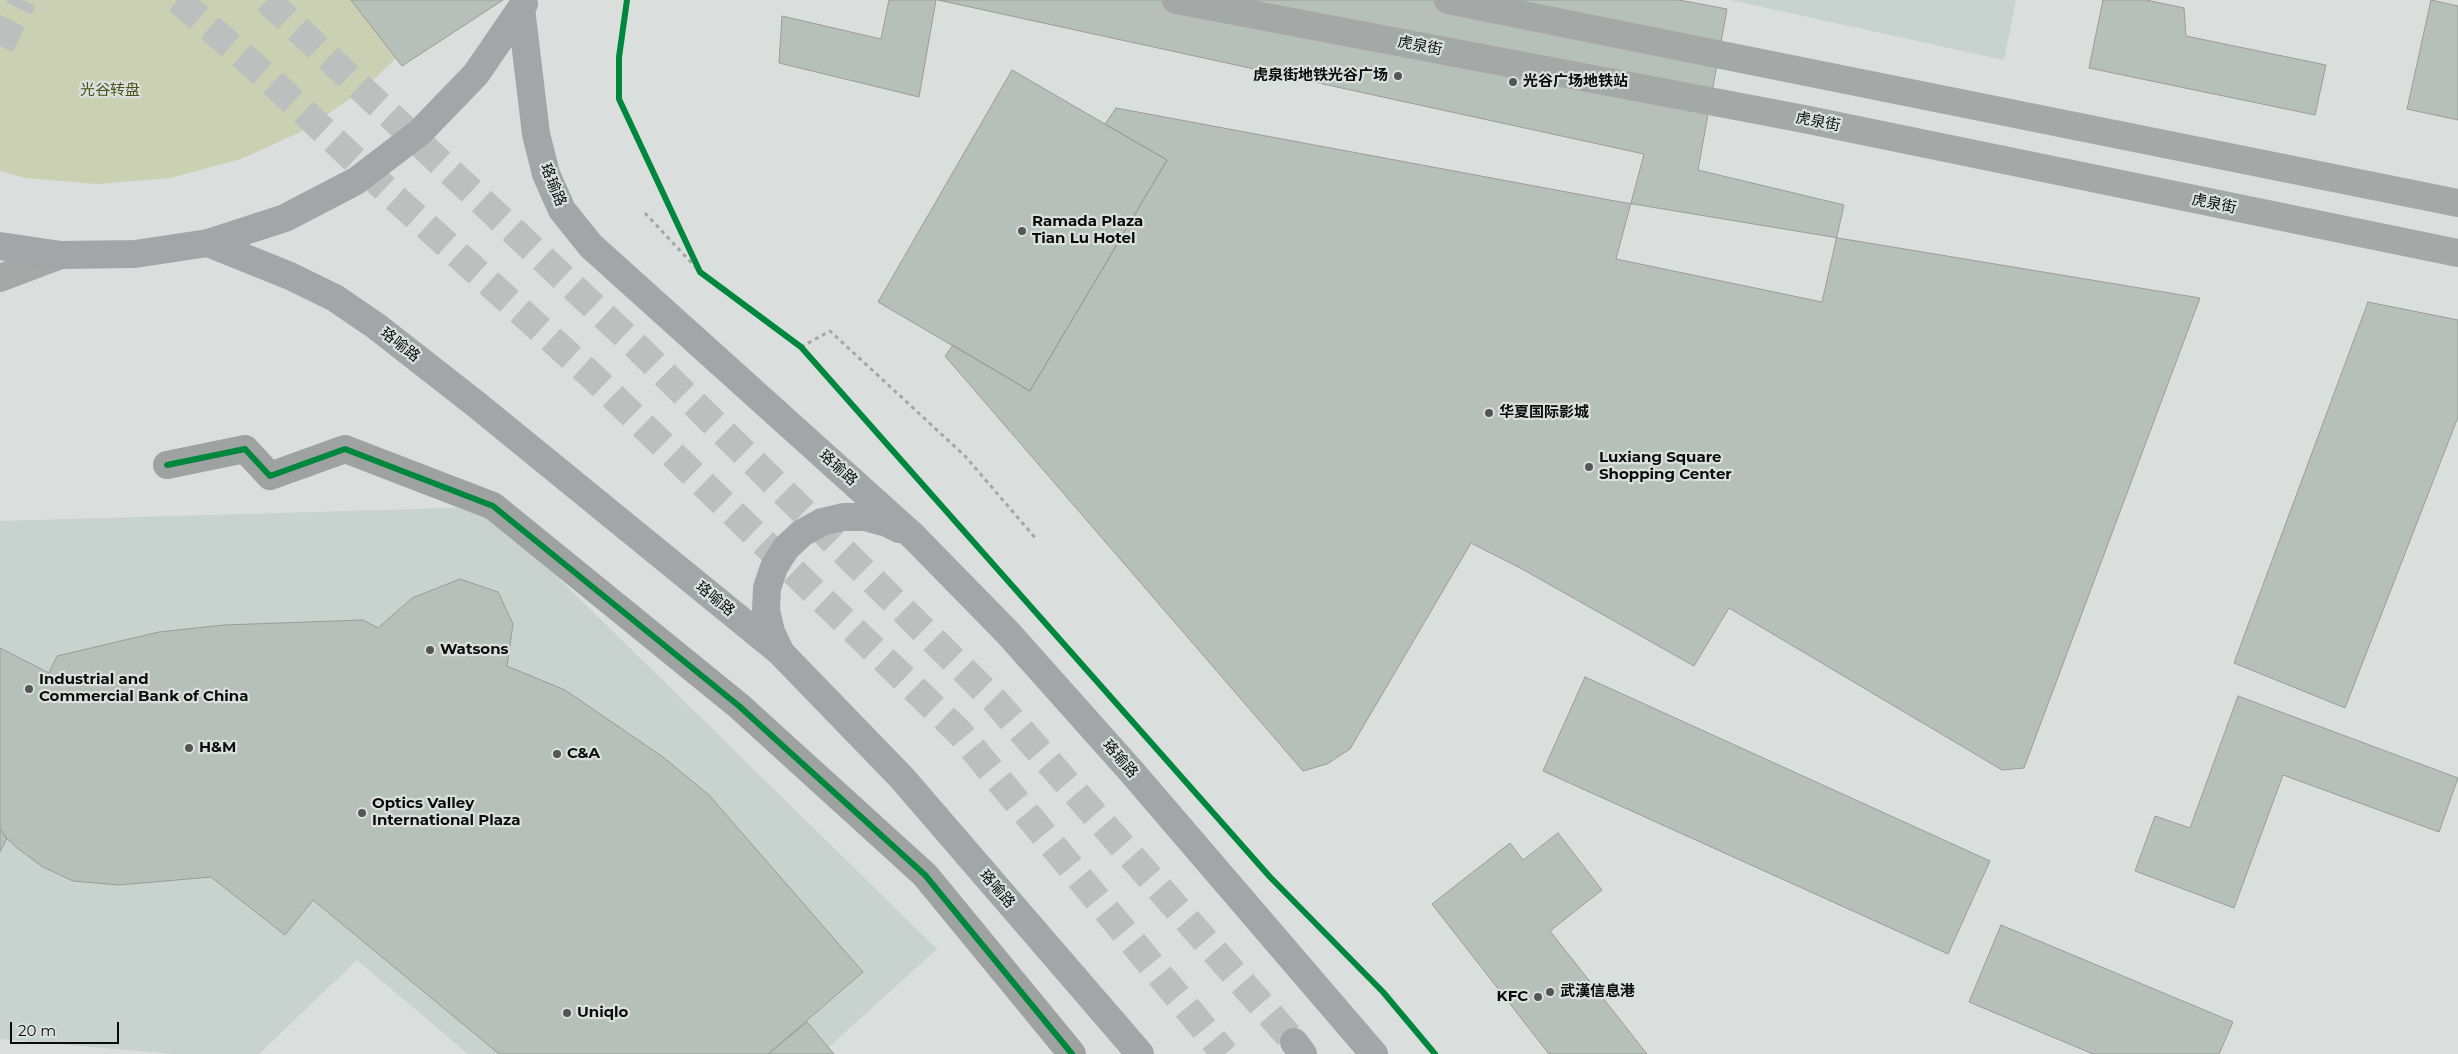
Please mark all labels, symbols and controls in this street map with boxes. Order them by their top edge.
street label: 虎泉街 [1396,33,1444,59]
place label: 虎泉街地铁光谷广场 [1253,67,1388,85]
marker: 虎泉街地铁光谷广场 [1392,70,1404,82]
place label: 光谷广场地铁站 [1523,73,1628,91]
marker: 光谷广场地铁站 [1507,76,1519,88]
park label: 光谷转盘 [80,82,140,100]
street label: 虎泉街 [1794,109,1842,135]
street label: 珞瑜路 [536,161,570,209]
street label: 虎泉街 [2190,191,2238,217]
place label: Ramada Plaza Tian Lu Hotel [1032,213,1143,248]
marker: Ramada Plaza Tian Lu Hotel [1016,225,1028,237]
street label: 珞喻路 [377,324,423,366]
place label: 华夏国际影城 [1499,404,1589,422]
marker: 华夏国际影城 [1483,407,1495,419]
street label: 珞瑜路 [815,446,861,490]
place label: Luxiang Square Shopping Center [1599,449,1732,484]
marker: Luxiang Square Shopping Center [1583,461,1595,473]
street label: 珞喻路 [692,578,738,620]
place label: Watsons [440,641,509,659]
marker: Watsons [424,644,436,656]
place label: Industrial and Commercial Bank of China [39,671,248,706]
marker: Industrial and Commercial Bank of China [23,683,35,695]
street label: 珞瑜路 [1098,736,1142,782]
place label: H&M [199,739,236,757]
marker: H&M [183,742,195,754]
place label: C&A [567,745,600,763]
marker: C&A [551,748,563,760]
place label: Optics Valley International Plaza [372,795,520,830]
marker: Optics Valley International Plaza [356,807,368,819]
street label: 珞喻路 [975,866,1019,912]
place label: 武漢信息港 [1560,983,1635,1001]
marker: 武漢信息港 [1544,986,1556,998]
place label: KFC [1497,988,1528,1006]
marker: KFC [1532,991,1544,1003]
place label: Uniqlo [577,1004,628,1022]
marker: Uniqlo [561,1007,573,1019]
scale bar [12,1012,121,1044]
text: 20 m [18,1021,56,1040]

